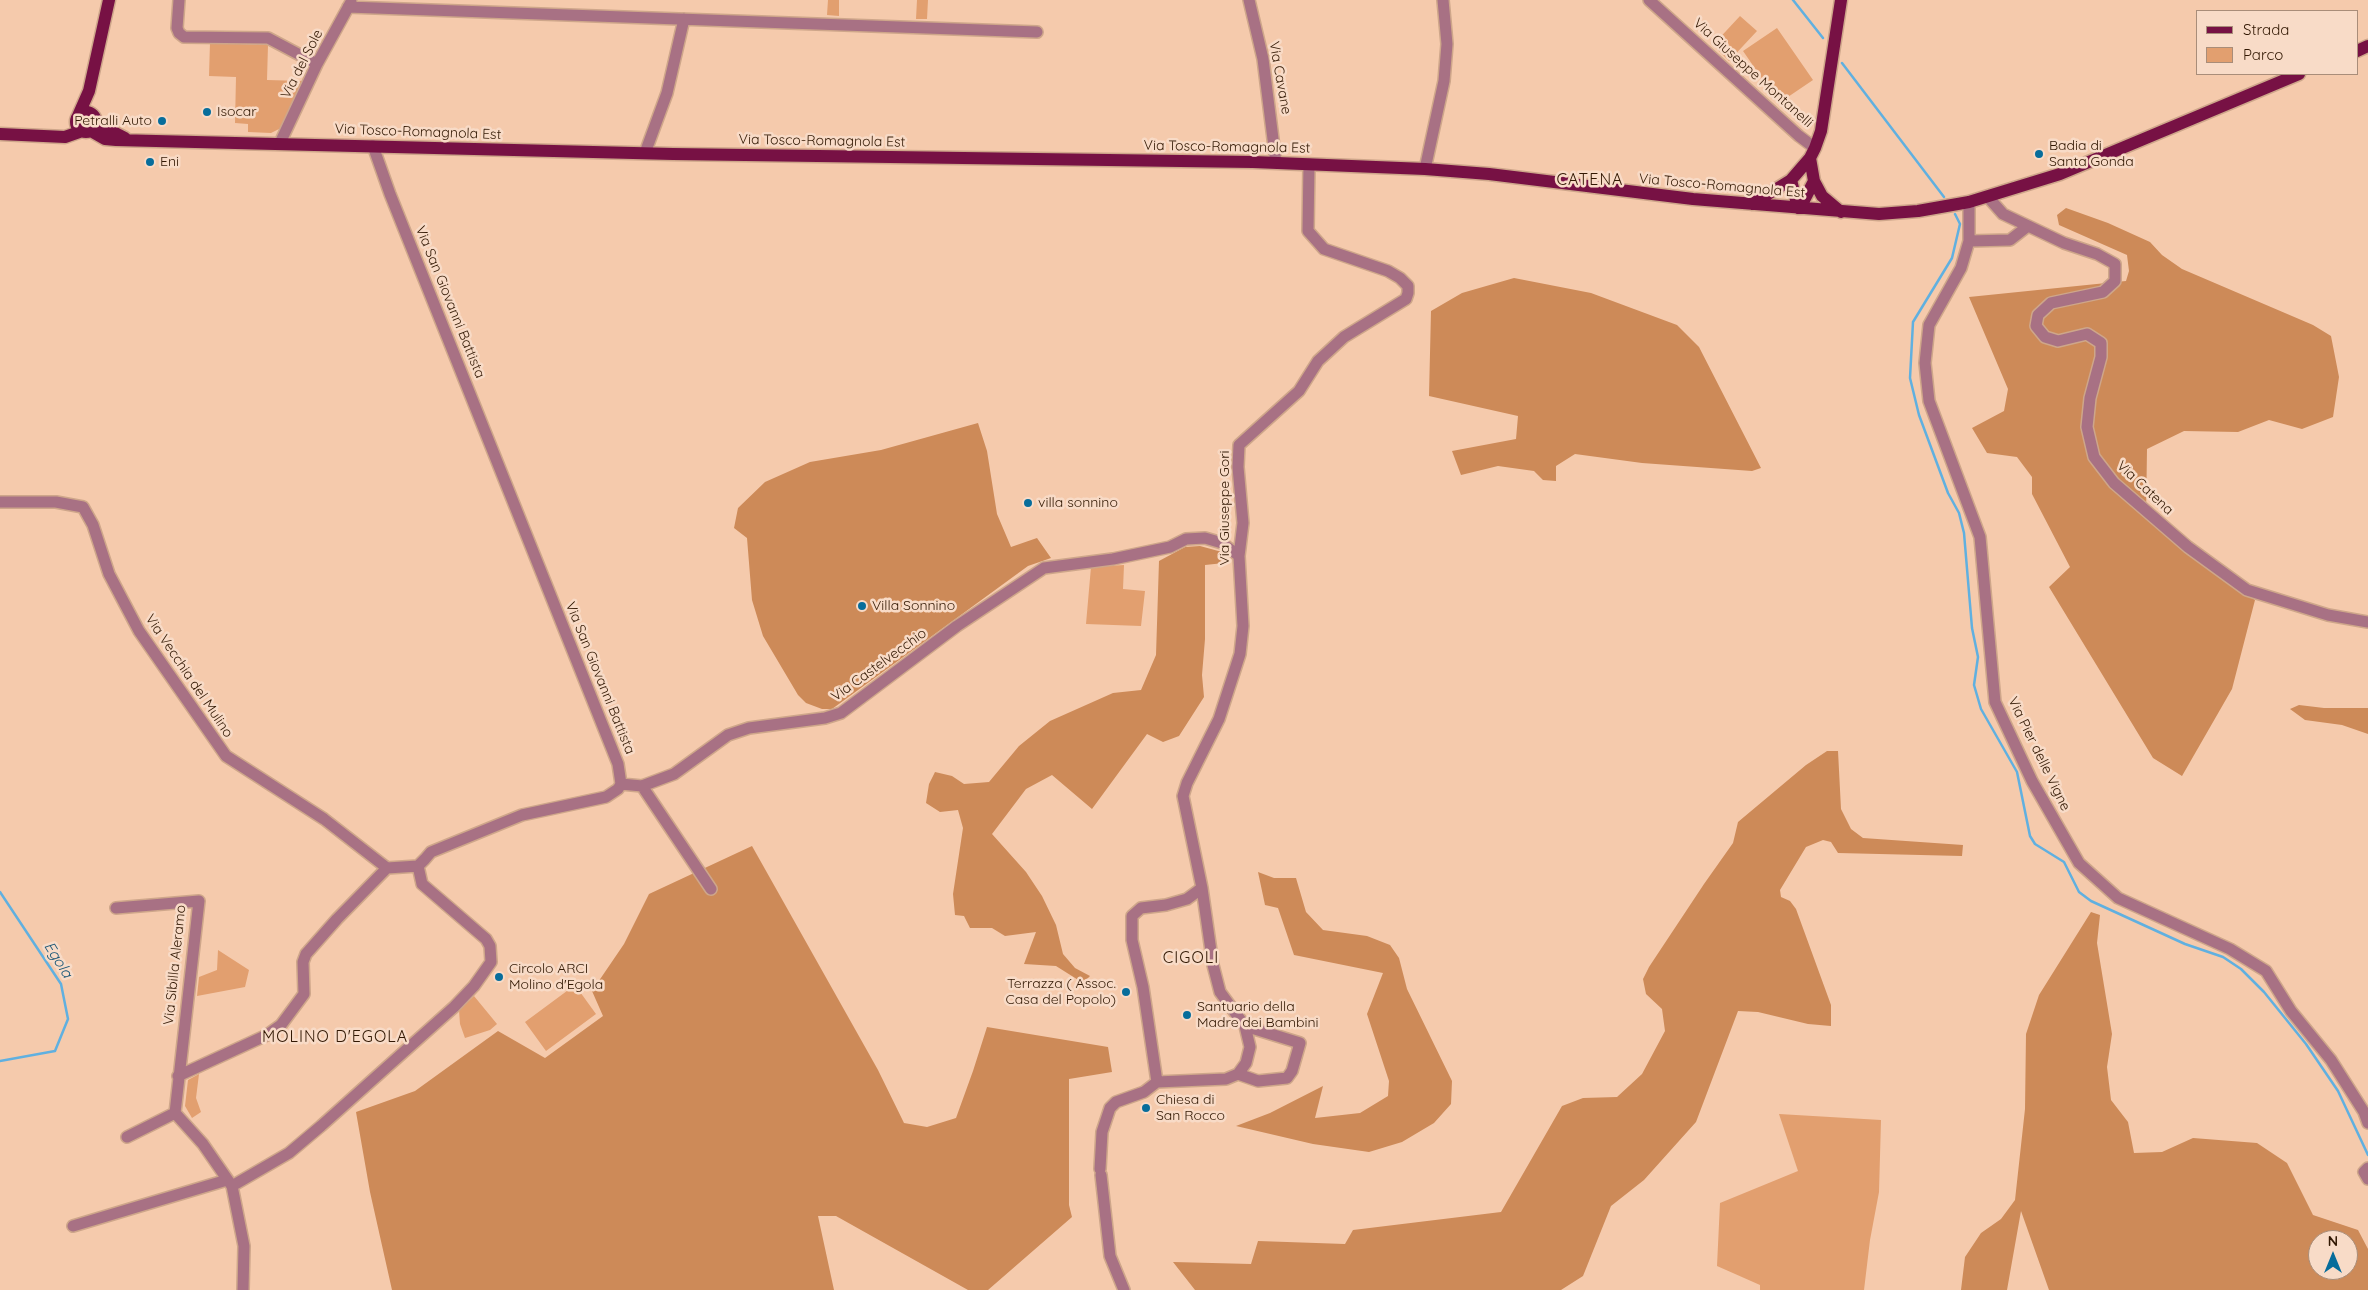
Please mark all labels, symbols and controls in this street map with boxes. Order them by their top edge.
legend [2196,10,2358,75]
street label: Via Giuseppe Montanelli [1690,15,1816,131]
text: Strada [2243,20,2289,39]
street label: Via del Sole [277,27,327,101]
street label: Via Cavane [1265,40,1295,116]
text: Parco [2243,45,2283,64]
place label: Isocar [217,104,257,120]
marker: Isocar [201,106,213,118]
place label: Petralli Auto [74,113,152,129]
marker: Petralli Auto [156,115,168,127]
street label: Via Tosco-Romagnola Est [334,121,502,143]
street label: Via Tosco-Romagnola Est [739,131,905,151]
street label: Via Tosco-Romagnola Est [1144,137,1310,157]
place label: Badia di Santa Gonda [2049,138,2134,170]
marker: Badia di Santa Gonda [2033,148,2045,160]
place label: Eni [160,154,179,170]
marker: Eni [144,156,156,168]
district label: CATENA [1556,170,1624,190]
street label: Via Tosco-Romagnola Est [1638,170,1806,202]
street label: Via San Giovanni Battista [412,223,488,381]
street label: Via Giuseppe Gori [1217,450,1233,566]
street label: Via Catena [2113,458,2177,518]
place label: villa sonnino [1038,495,1118,511]
marker: villa sonnino [1022,497,1034,509]
place label: Villa Sonnino [872,598,955,614]
street label: Via San Giovanni Battista [562,599,638,757]
marker: Villa Sonnino [856,600,868,612]
street label: Via Vecchia del Mulino [141,611,237,741]
street label: Via Castelvecchio [828,625,930,705]
street label: Via Pier delle Vigne [2004,694,2074,814]
street label: Via Sibilla Aleramo [160,904,190,1026]
water label: Egola [40,939,76,981]
district label: CIGOLI [1162,948,1220,968]
place label: Circolo ARCI Molino d'Egola [509,961,603,994]
marker: Circolo ARCI Molino d'Egola [493,971,505,983]
place label: Terrazza ( Assoc. Casa del Popolo) [1006,976,1116,1009]
marker: Terrazza ( Assoc. Casa del Popolo) [1120,986,1132,998]
place label: Santuario della Madre dei Bambini [1197,999,1319,1032]
marker: Santuario della Madre dei Bambini [1181,1009,1193,1021]
district label: MOLINO D'EGOLA [260,1027,410,1047]
place label: Chiesa di San Rocco [1156,1092,1225,1124]
marker: Chiesa di San Rocco [1140,1102,1152,1114]
north arrow [2308,1230,2358,1280]
text: N [2328,1232,2338,1250]

